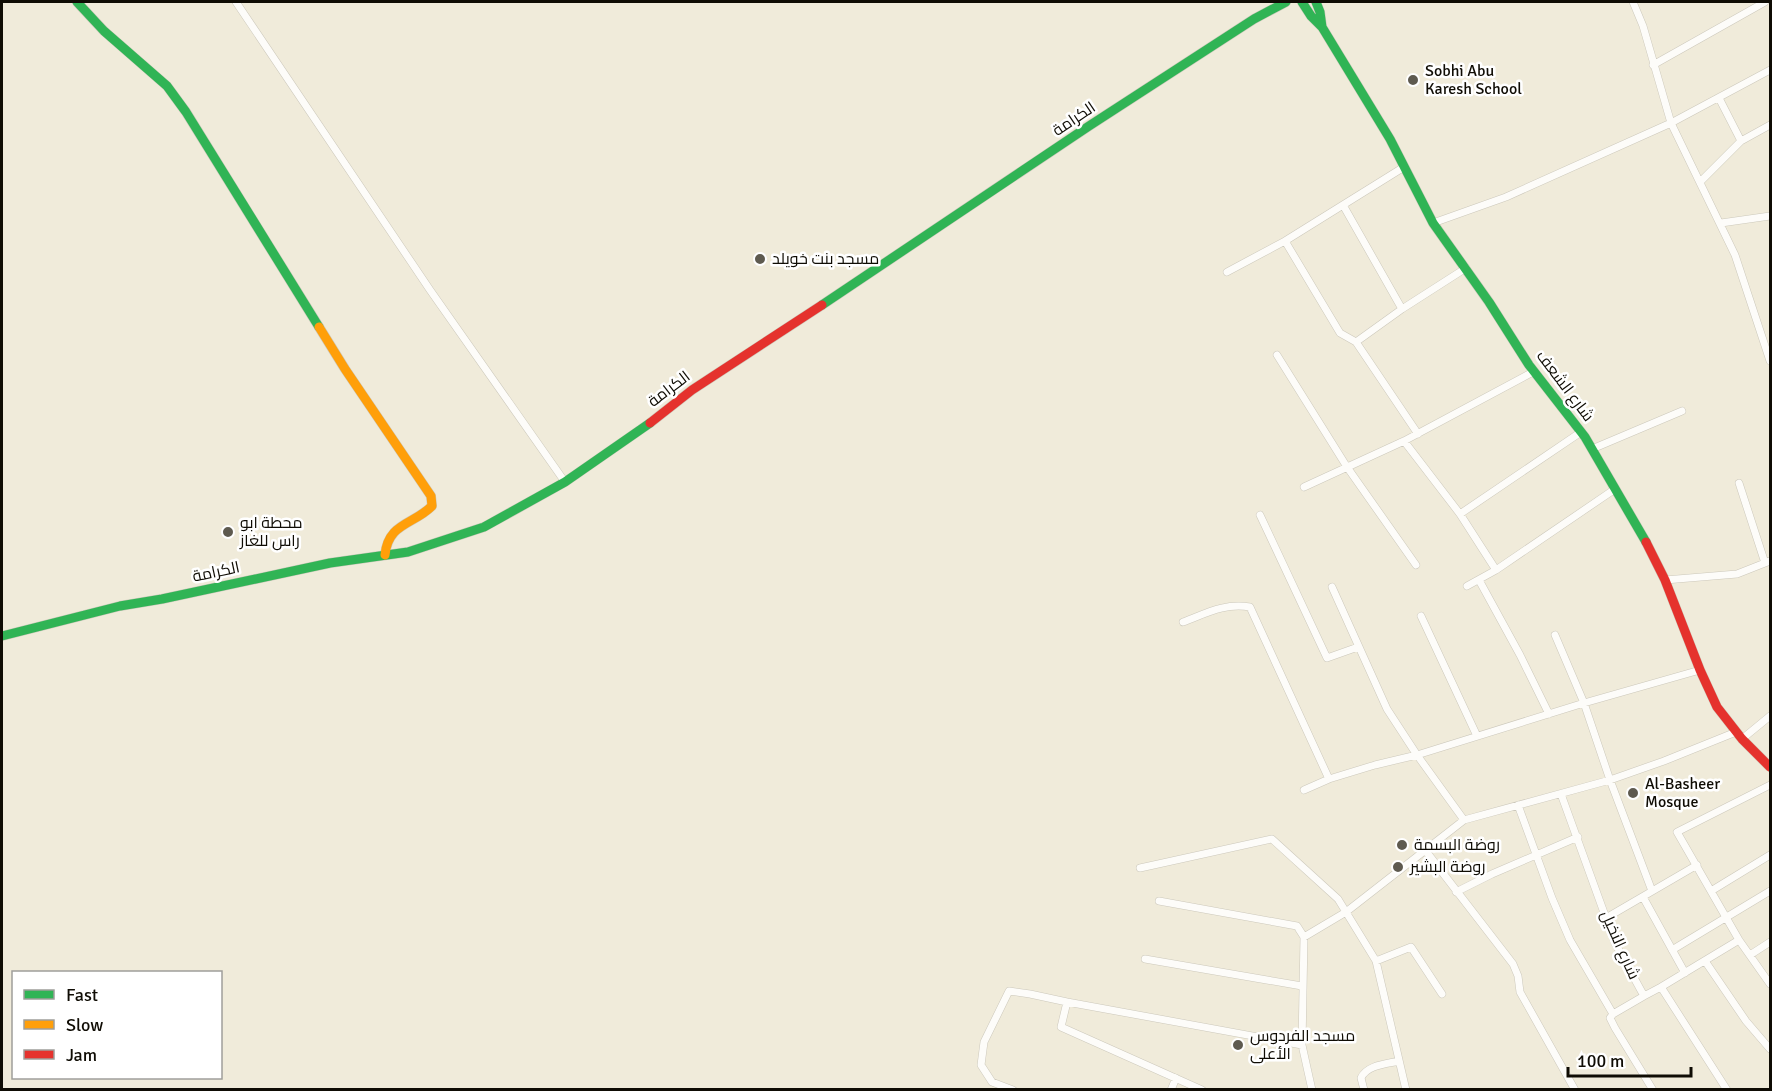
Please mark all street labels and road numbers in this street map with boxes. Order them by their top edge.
street label: الكرامة [1049,97,1099,141]
street label: شارع الشعف [1531,346,1598,426]
street label: الكرامة [644,367,694,411]
street label: الكرامة [191,557,241,587]
street label: شارع النخيل [1595,907,1644,983]

